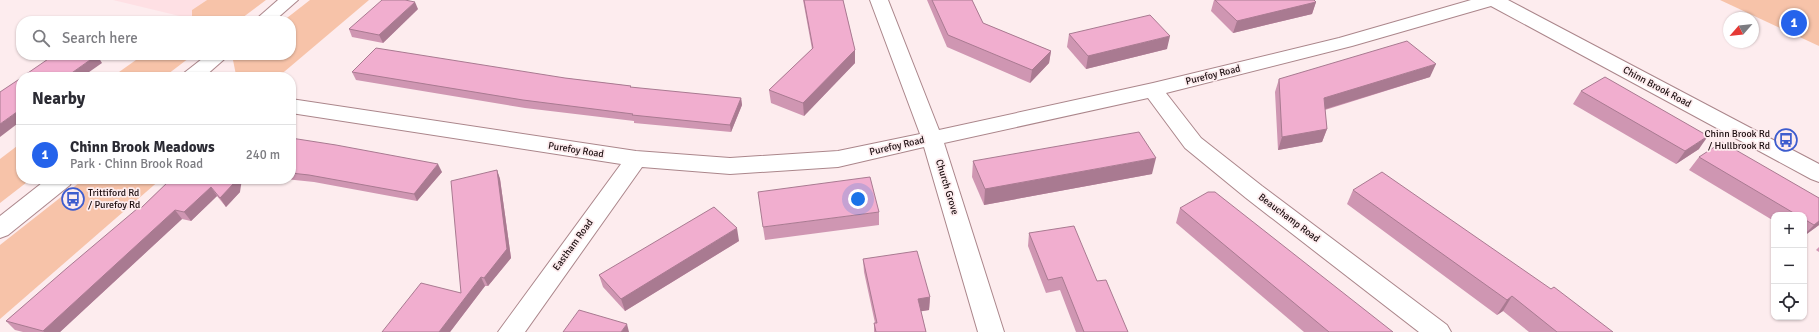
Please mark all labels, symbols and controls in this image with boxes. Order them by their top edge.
pin: 1 [1781,8,1807,38]
north arrow [1723,12,1759,48]
search box [16,16,296,60]
icon: search [30,27,52,49]
text: Search here [62,29,138,47]
street label: Purefoy Road [1184,62,1242,88]
street label: Chinn Brook Road [1621,64,1693,110]
text: Nearby [32,88,85,109]
bus stop icon: Chinn Brook Rd / Hullbrook Rd [1773,127,1799,153]
place label: Chinn Brook Rd / Hullbrook Rd [1705,128,1770,152]
street label: Purefoy Road [868,134,926,158]
text: Chinn Brook Meadows [70,138,215,156]
street label: Purefoy Road [547,140,605,160]
text: 1 [41,147,49,163]
text: 240 m [246,147,280,163]
text: Park · Chinn Brook Road [70,156,203,172]
street label: Church Grove [933,158,961,216]
bus stop icon: Trittiford Rd / Purefoy Rd [60,186,86,212]
place label: Trittiford Rd / Purefoy Rd [88,187,140,211]
your location [848,189,868,209]
street label: Beauchamp Road [1256,191,1322,245]
map controls [1771,212,1807,320]
button: + [1771,212,1807,248]
street label: Eastham Road [550,217,596,273]
button: − [1771,248,1807,284]
button: locate [1771,284,1807,320]

